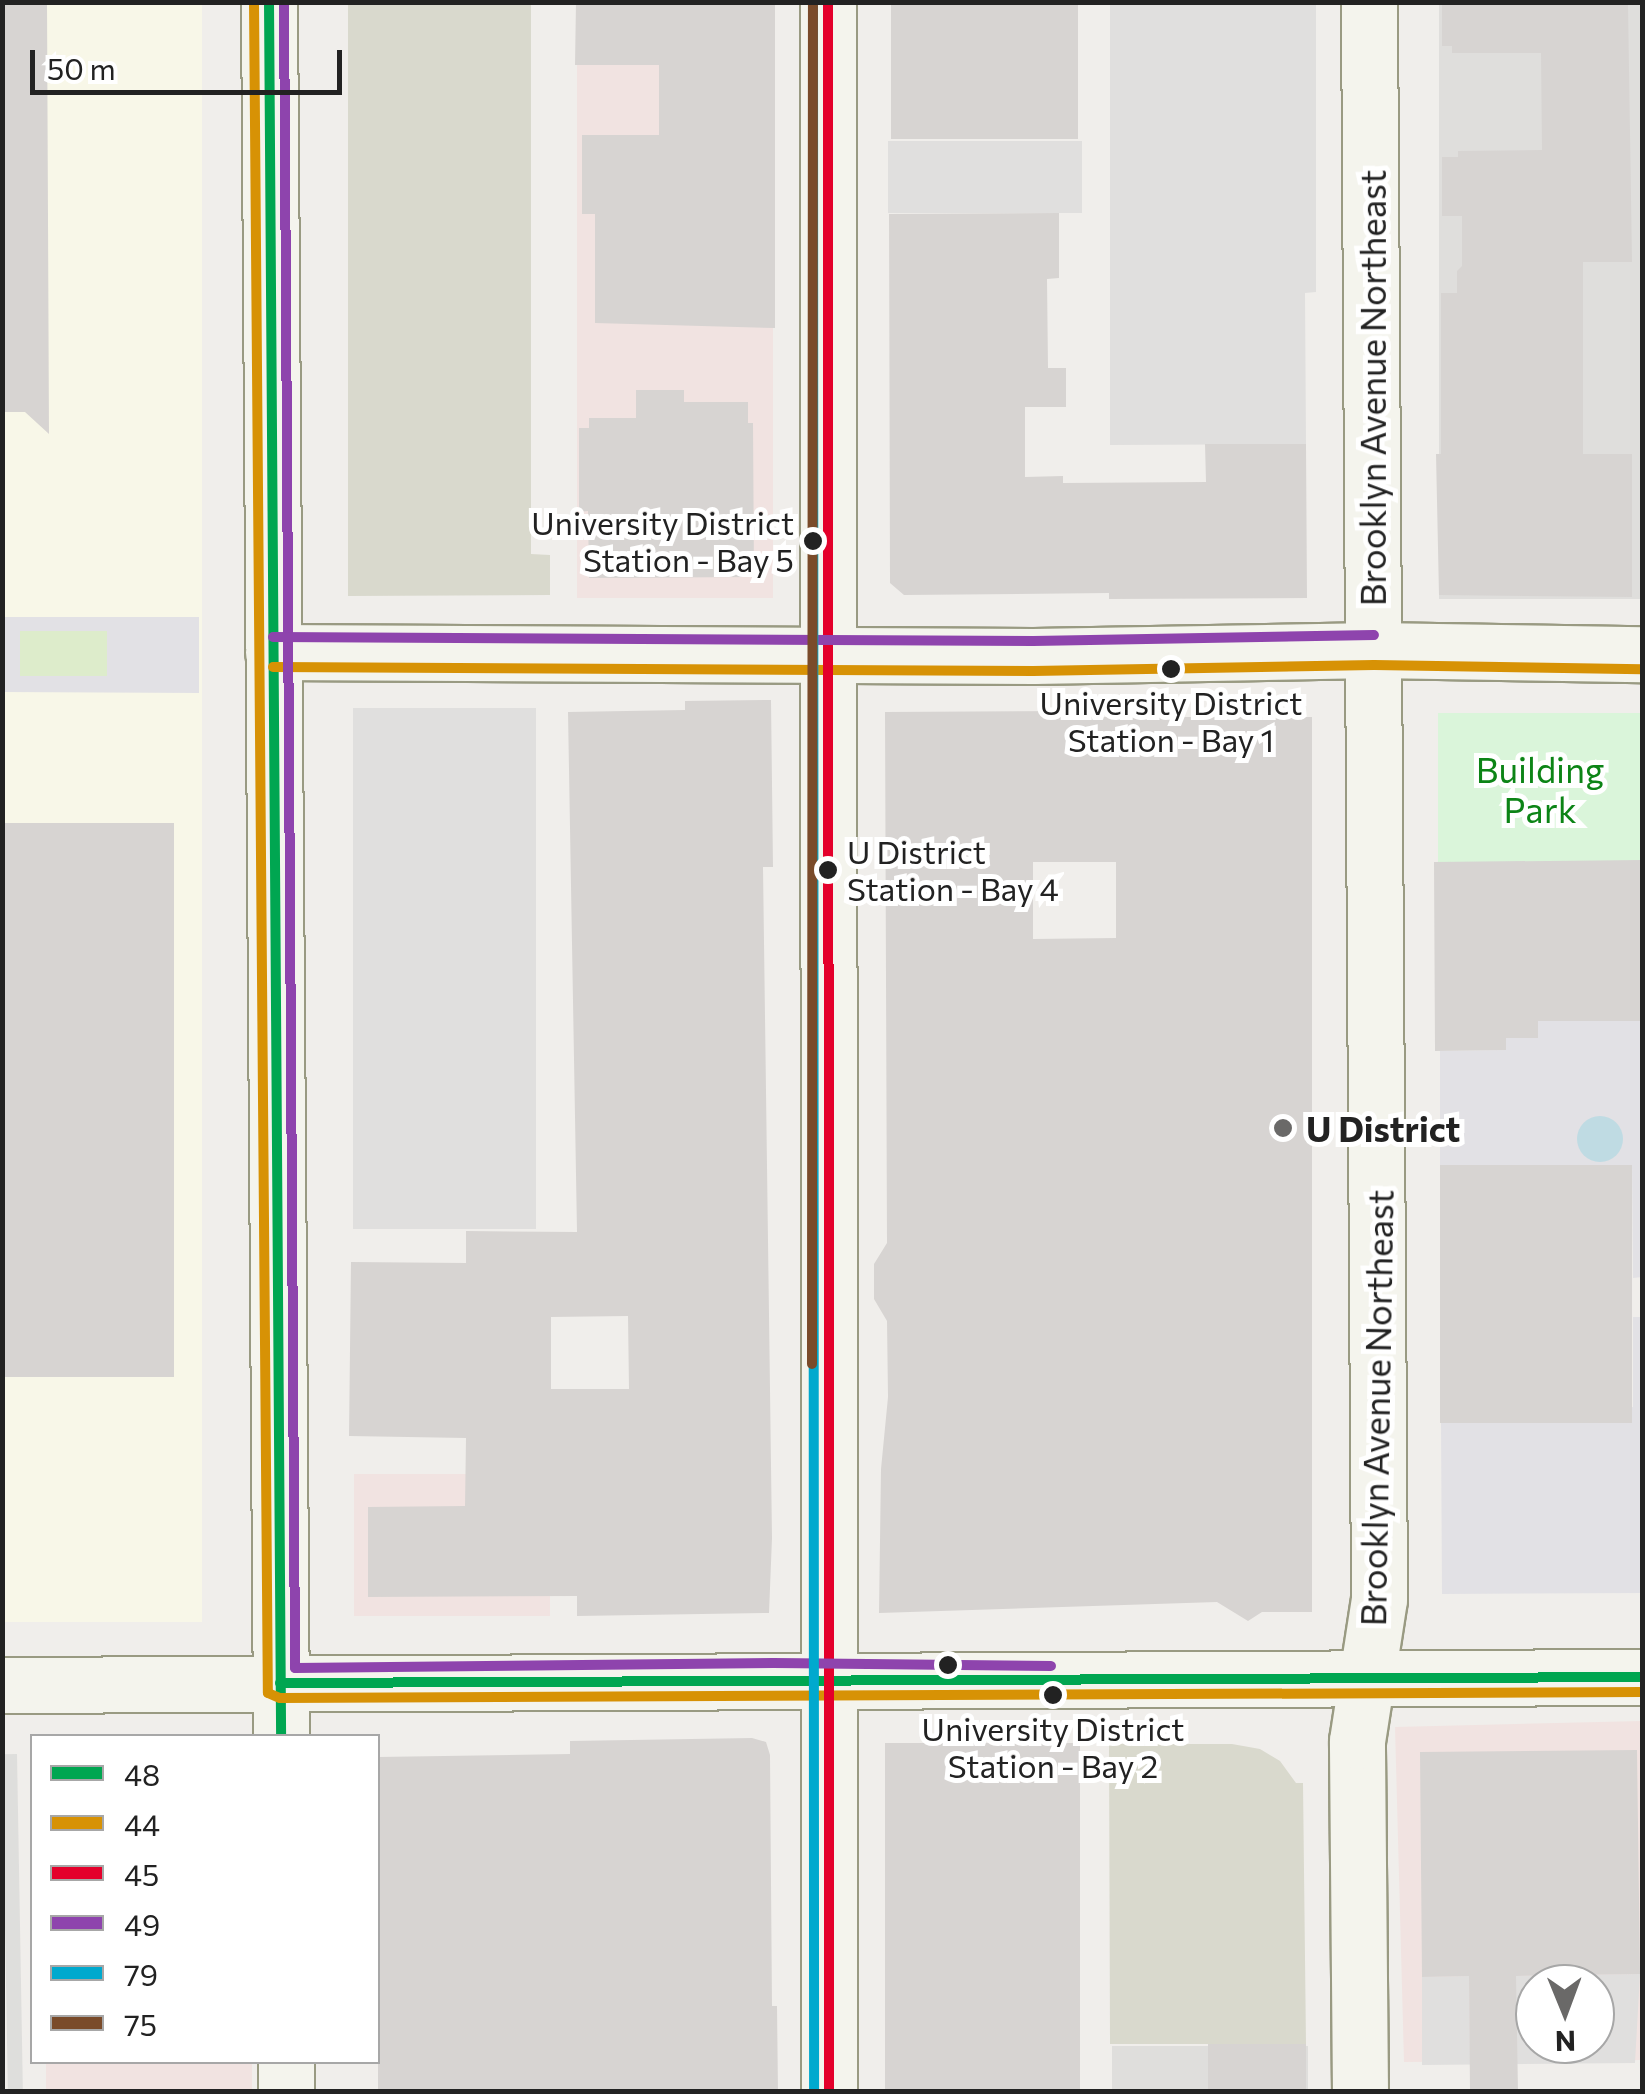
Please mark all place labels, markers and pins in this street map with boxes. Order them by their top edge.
place label: University District Station - Bay 5 [531,504,794,579]
marker: University District Station - Bay 5 [803,531,823,551]
marker: University District Station - Bay 1 [1161,659,1181,679]
place label: University District Station - Bay 1 [1040,684,1302,759]
place label: U District Station - Bay 4 [847,833,1059,908]
marker: U District Station - Bay 4 [818,860,838,880]
place label: U District [1306,1107,1460,1149]
marker: U District [1270,1115,1296,1141]
unlabelled marker [938,1655,958,1675]
marker: University District Station - Bay 2 [1043,1685,1063,1705]
place label: University District Station - Bay 2 [922,1710,1184,1785]

